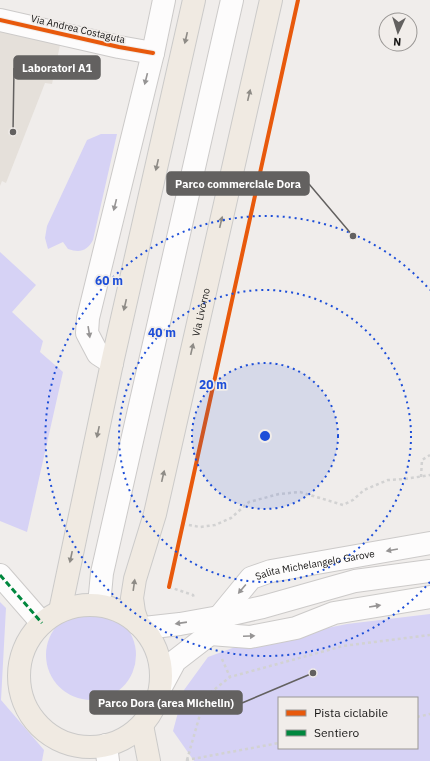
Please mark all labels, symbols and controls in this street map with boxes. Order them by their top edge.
street label: Via Andrea Costaguta [30,12,127,46]
north arrow [378,12,418,52]
one-way arrow [182,32,188,44]
text: N [393,35,402,49]
callout: Laboratori A1 [14,56,100,79]
text: Laboratori A1 [22,61,92,75]
one-way arrow [143,73,149,85]
one-way arrow [247,89,253,102]
one-way arrow [153,159,159,171]
callout: Parco commerciale Dora [167,172,309,195]
text: Parco commerciale Dora [175,177,301,191]
one-way arrow [112,199,118,211]
one-way arrow [218,216,224,228]
text: 60 m [95,273,123,288]
street label: Via Livorno [189,286,212,338]
one-way arrow [122,299,128,311]
one-way arrow [86,325,92,338]
text: 40 m [148,325,176,340]
one-way arrow [189,343,195,355]
text: 20 m [199,377,227,392]
one-way arrow [94,426,100,438]
centre of rings [258,429,272,443]
one-way arrow [161,470,167,482]
street label: Salita Michelangelo Garove [253,546,376,583]
one-way arrow [385,547,398,553]
one-way arrow [68,551,74,563]
one-way arrow [131,579,137,592]
one-way arrow [237,584,246,594]
one-way arrow [369,603,381,609]
one-way arrow [175,620,187,626]
one-way arrow [243,633,255,640]
callout: Parco Dora (area Michelin) [90,691,242,714]
text: Parco Dora (area Michelin) [98,696,234,710]
legend [278,697,418,749]
text: Pista ciclabile [314,705,388,720]
text: Sentiero [314,725,360,740]

